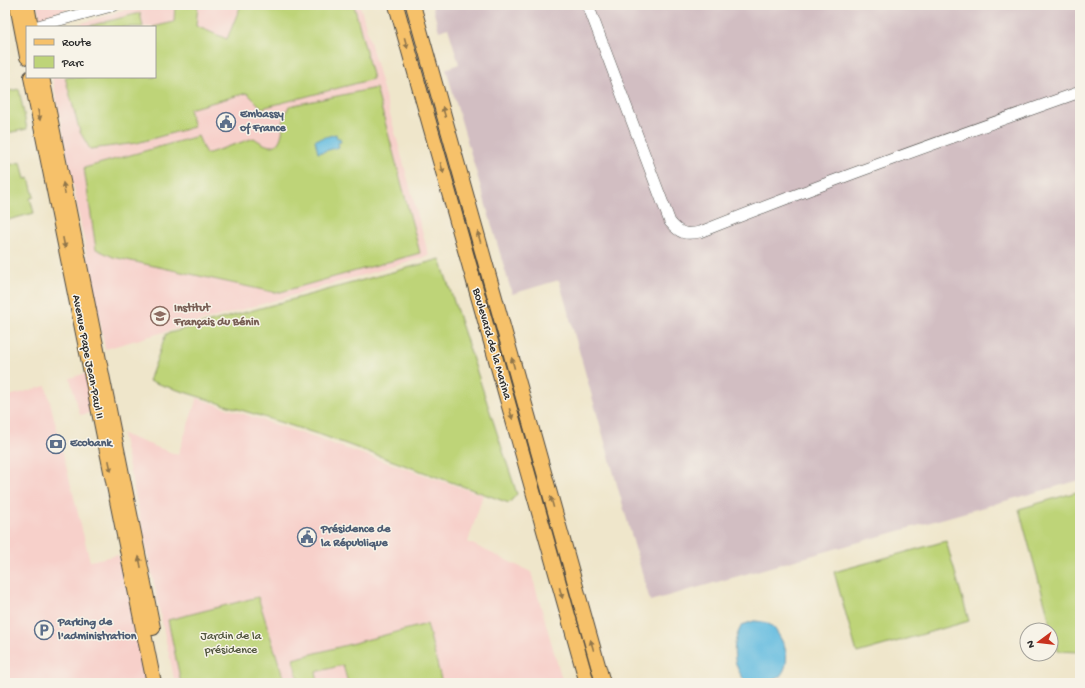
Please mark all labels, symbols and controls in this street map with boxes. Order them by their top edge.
legend [26,26,156,78]
text: Route [62,37,92,51]
one-way arrow [403,37,409,49]
text: Parc [61,57,85,71]
one-way arrow [441,106,447,118]
place label: Embassy of France [239,108,287,136]
one-way arrow [36,109,42,121]
public building icon: Embassy of France [215,111,237,133]
one-way arrow [439,161,445,174]
one-way arrow [61,182,67,194]
one-way arrow [476,231,482,243]
one-way arrow [62,237,68,249]
street label: Boulevard de la Marina [468,286,514,402]
street label: Avenue Pape Jean-Paul II [68,294,106,420]
place label: Institut Français du Bénin [173,302,259,330]
school or university icon: Institut Français du Bénin [149,305,171,327]
one-way arrow [510,357,516,369]
one-way arrow [508,408,514,420]
bank icon: Ecobank [45,433,67,455]
place label: Ecobank [69,437,113,451]
one-way arrow [107,460,113,472]
one-way arrow [549,495,555,507]
place label: Présidence de la République [320,523,391,551]
public building icon: Présidence de la République [296,526,318,548]
one-way arrow [136,556,142,568]
one-way arrow [558,587,564,599]
place label: Parking de l'administration [57,616,137,644]
parking icon: Parking de l'administration [33,619,55,641]
north arrow [1019,622,1059,662]
park label: Jardin de la présidence [201,630,262,658]
one-way arrow [589,639,595,651]
text: N [1025,639,1038,649]

